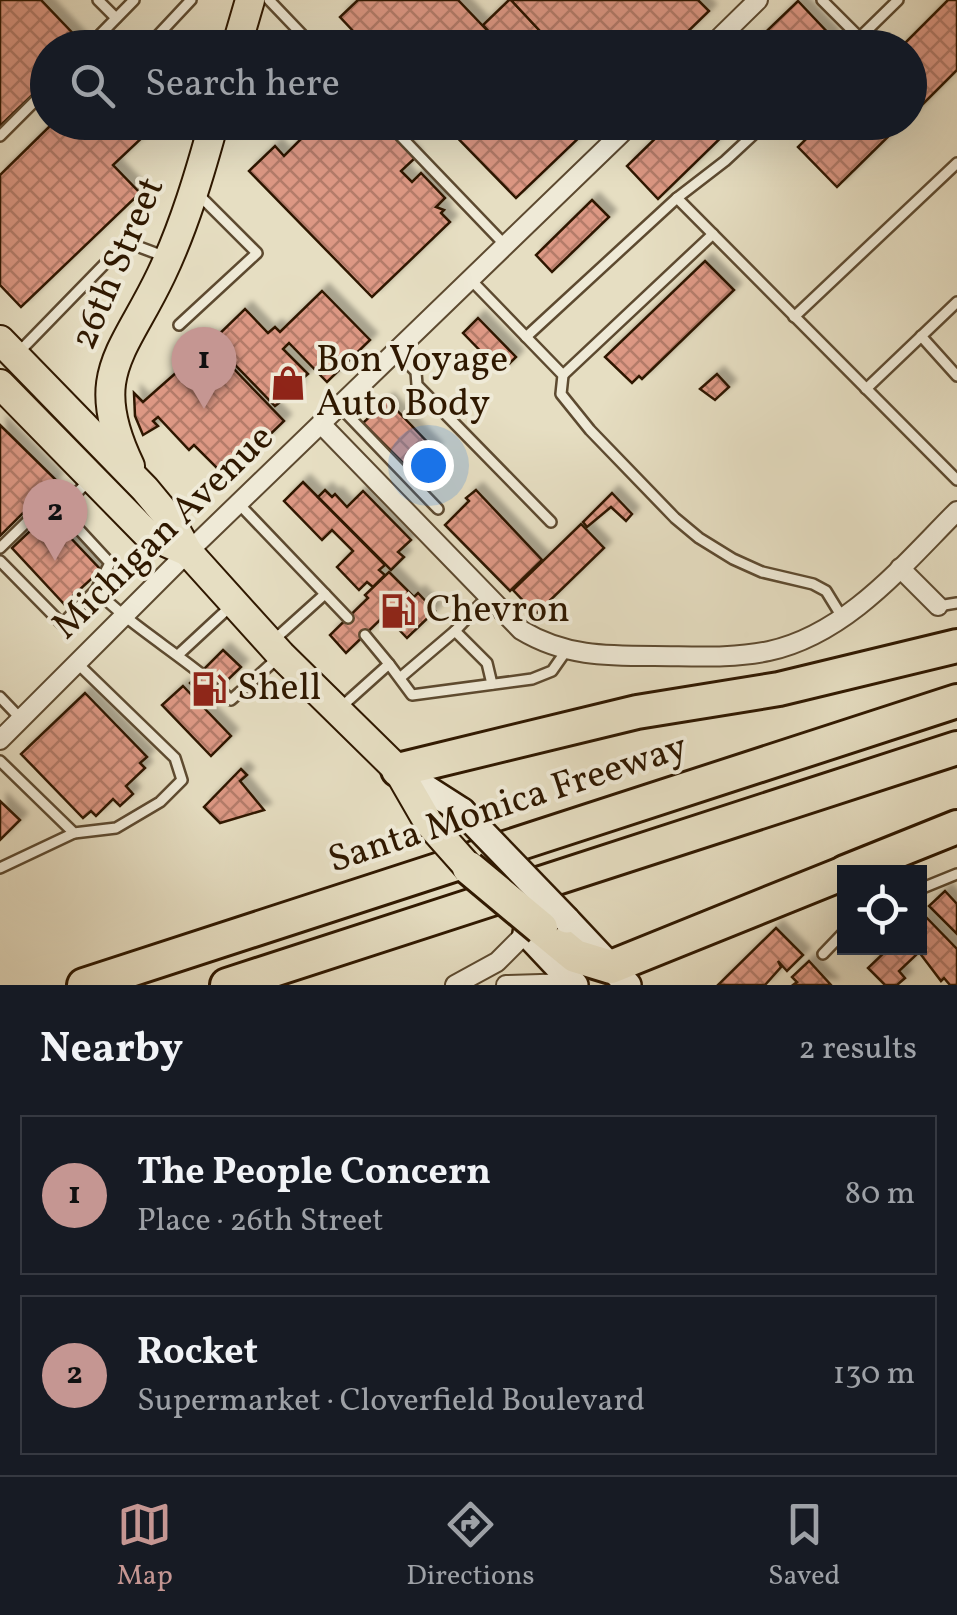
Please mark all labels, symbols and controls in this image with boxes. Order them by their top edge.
search box [30,30,927,140]
icon: search [65,58,120,113]
text: Search here [145,59,340,112]
street label: 26th Street [59,169,179,359]
pin: 1 [172,326,236,409]
place label: Bon Voyage Auto Body [316,335,508,432]
shop icon: Bon Voyage Auto Body [269,364,307,402]
street label: Michigan Avenue [41,413,287,653]
your location [403,440,454,491]
pin: 2 [22,478,88,561]
place label: Chevron [426,585,570,638]
fuel station icon: Chevron [379,592,417,630]
place label: Shell [237,663,321,716]
fuel station icon: Shell [190,670,228,708]
street label: Santa Monica Freeway [322,722,694,888]
map controls [837,865,927,955]
button: locate [837,865,927,955]
text: Nearby [40,1021,183,1080]
text: 2 results [799,1028,917,1072]
text: The People Concern [137,1147,491,1200]
text: 1 [68,1173,81,1217]
text: 80 m [845,1173,915,1217]
text: Place · 26th Street [137,1200,384,1244]
text: Rocket [137,1327,258,1380]
text: 2 [66,1353,83,1397]
text: 130 m [833,1353,915,1397]
text: Supermarket · Cloverfield Boulevard [137,1380,645,1424]
tab: Map [117,1497,173,1596]
tab: Directions [406,1497,535,1596]
tab: Saved [768,1497,840,1596]

